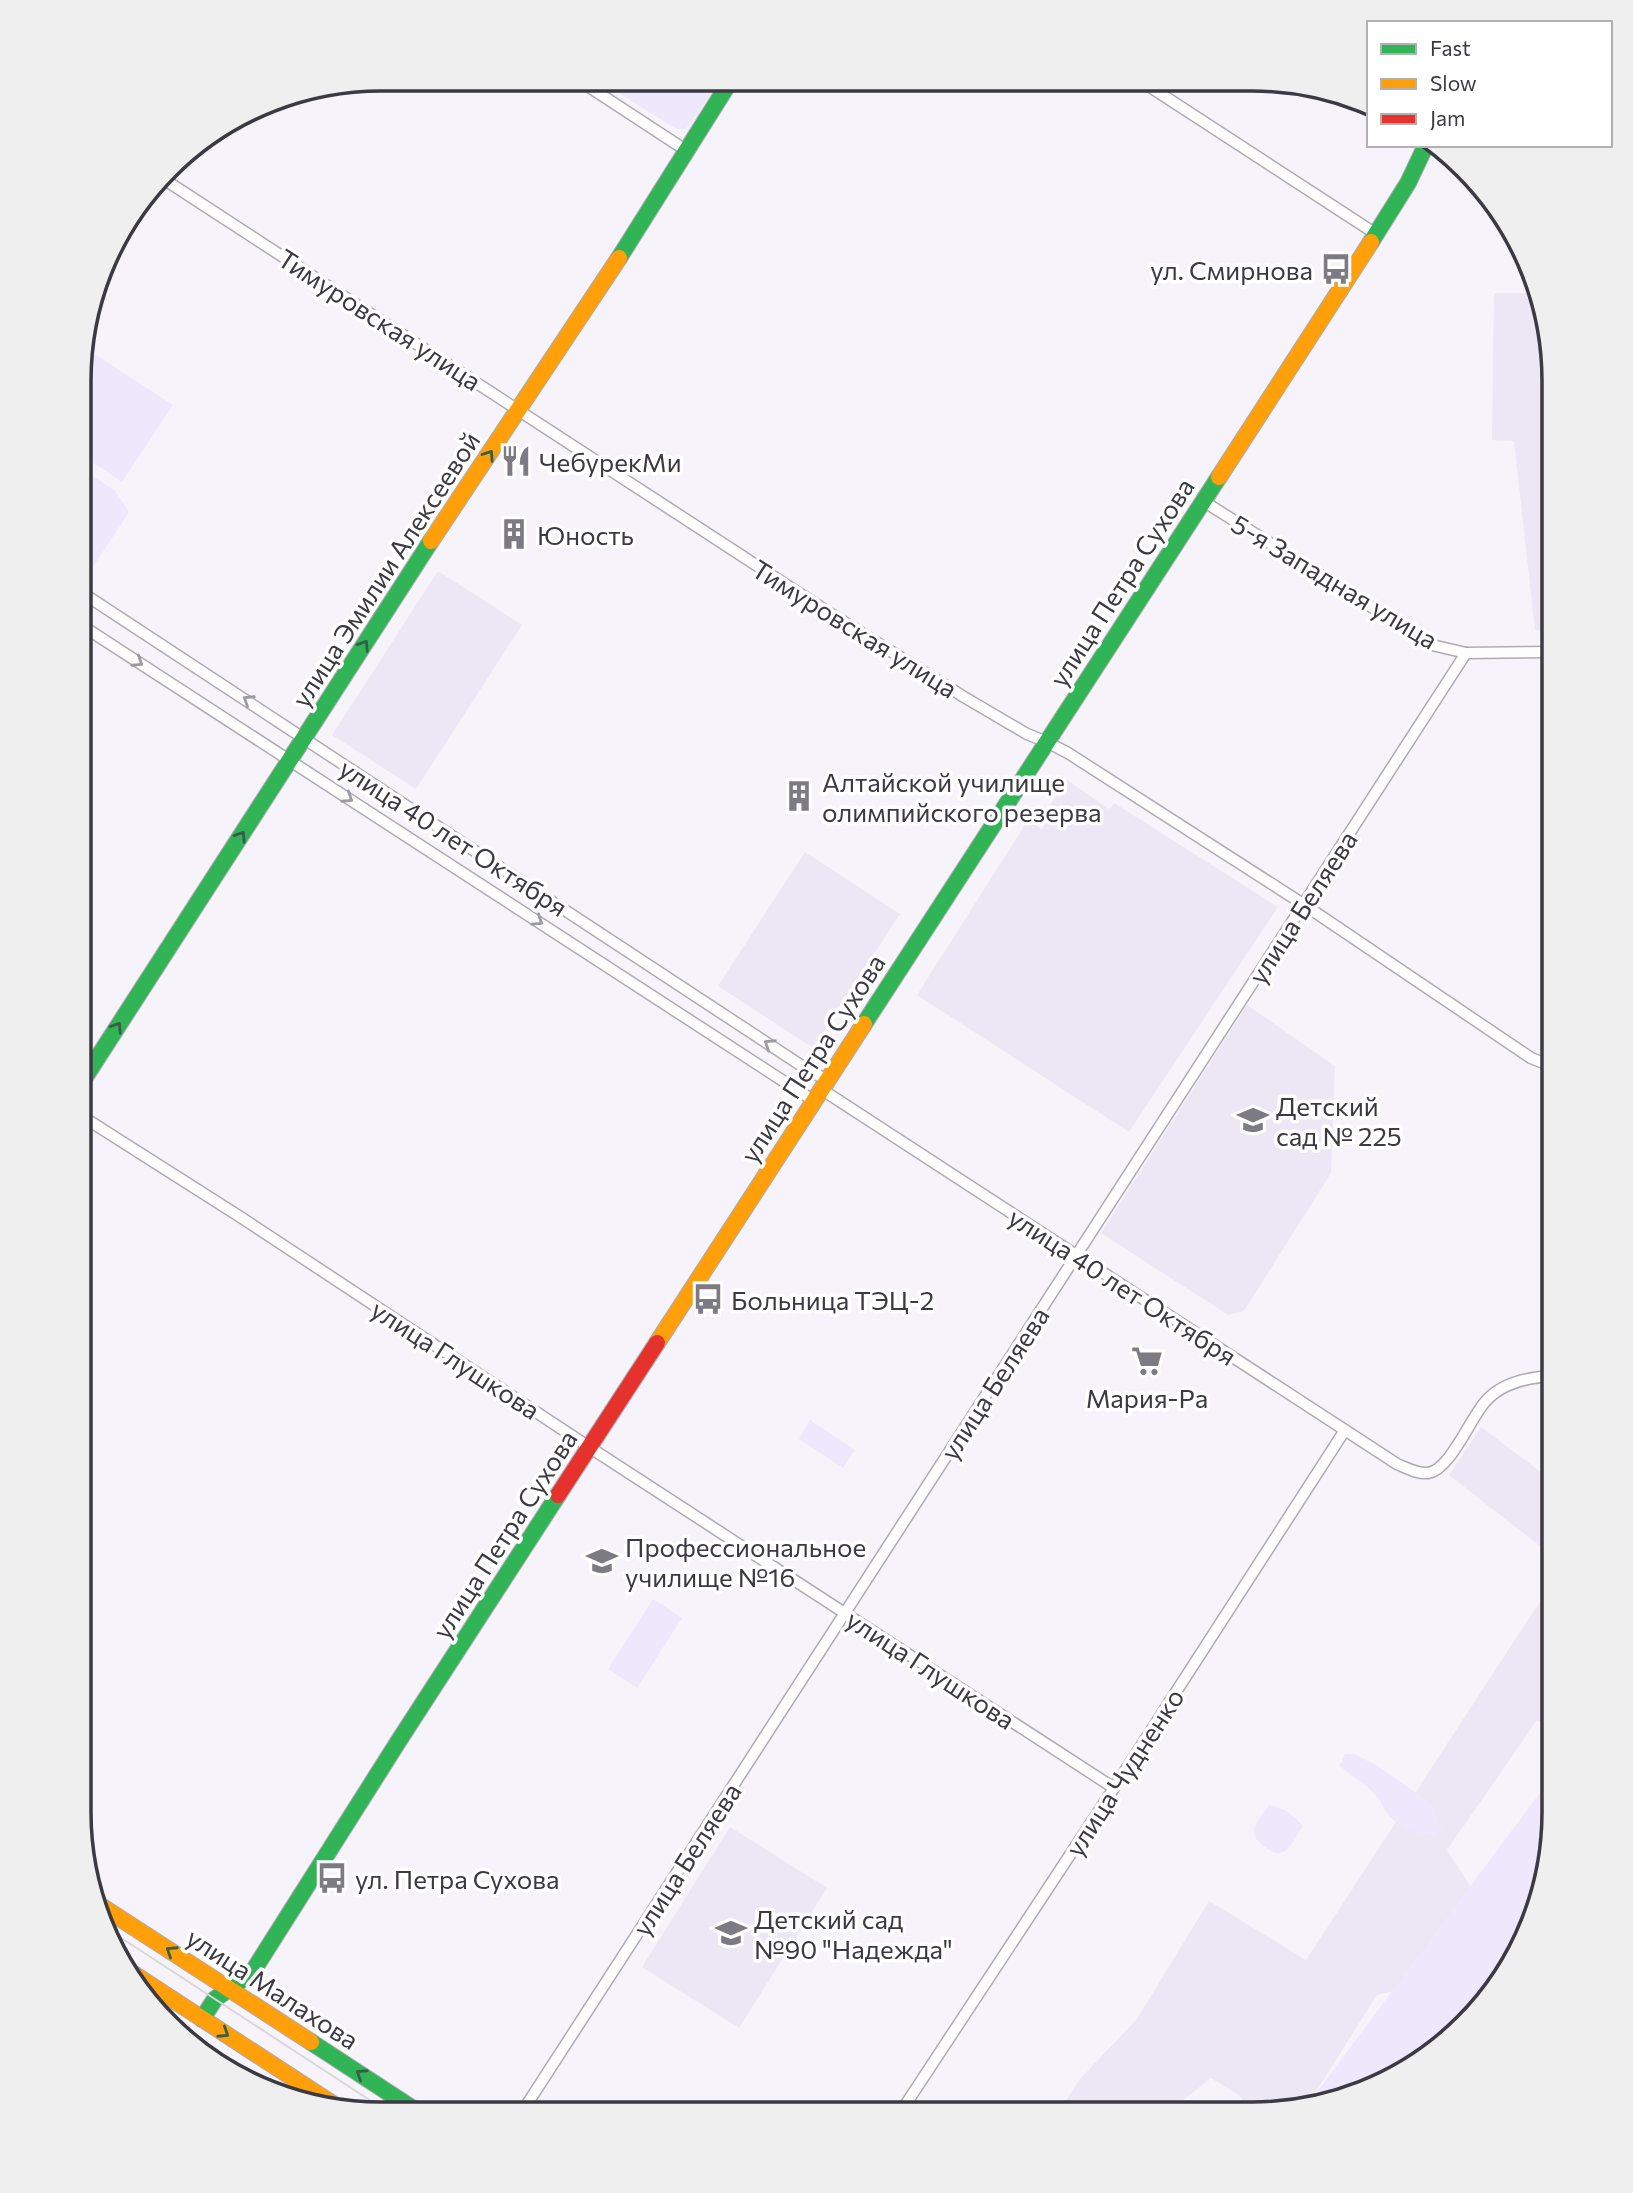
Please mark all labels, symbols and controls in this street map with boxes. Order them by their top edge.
legend [1367,21,1612,147]
text: Fast [1430,35,1471,60]
text: Slow [1430,70,1477,95]
text: Jam [1430,105,1465,130]
street label: Тимуровская улица [273,242,487,396]
bus stop icon: ул. Смирнова [1319,252,1353,286]
place label: ул. Смирнова [1150,254,1313,285]
street label: улица Эмилии Алексеевой [284,426,486,712]
restaurant icon: ЧебурекМи [499,444,533,478]
place label: ЧебурекМи [539,446,682,477]
one-way arrow [480,450,493,463]
street label: улица Петра Сухова [1042,472,1200,692]
street label: 5-я Западная улица [1227,507,1443,655]
building icon: Юность [497,517,531,551]
place label: Юность [537,519,634,550]
street label: Тимуровская улица [747,552,963,704]
one-way arrow [356,640,369,653]
one-way arrow [131,653,144,666]
one-way arrow [242,696,255,709]
street label: улица 40 лет Октября [334,752,574,922]
place label: Алтайской училище олимпийского резерва [822,766,1102,827]
building icon: Алтайской училище олимпийского резерва [782,779,816,813]
one-way arrow [340,789,353,802]
street label: улица Беляева [1241,825,1363,989]
one-way arrow [232,831,245,844]
one-way arrow [531,913,544,926]
street label: улица Петра Сухова [733,948,891,1168]
one-way arrow [109,1022,122,1035]
one-way arrow [764,1040,777,1053]
place label: Детский сад № 225 [1276,1090,1402,1151]
school or university icon: Детский сад № 225 [1236,1103,1270,1137]
street label: улица 40 лет Октября [1003,1201,1243,1371]
bus stop icon: Больница ТЭЦ-2 [691,1282,725,1316]
place label: Больница ТЭЦ-2 [731,1284,934,1315]
street label: улица Глушкова [366,1293,546,1425]
street label: улица Беляева [933,1301,1055,1465]
supermarket icon: Мария-Ра [1130,1344,1164,1378]
place label: Мария-Ра [1086,1382,1208,1413]
street label: улица Петра Сухова [425,1424,583,1644]
place label: Профессиональное училище №16 [625,1531,866,1592]
school or university icon: Профессиональное училище №16 [585,1544,619,1578]
street label: улица Глушкова [841,1603,1021,1735]
street label: улица Чудненко [1058,1682,1190,1862]
street label: улица Беляева [625,1777,747,1941]
bus stop icon: ул. Петра Сухова [315,1861,349,1895]
place label: ул. Петра Сухова [355,1863,560,1894]
place label: Детский сад №90 "Надежда" [754,1903,953,1964]
school or university icon: Детский сад №90 "Надежда" [714,1916,748,1950]
street label: улица Малахова [181,1921,365,2055]
one-way arrow [165,1946,178,1959]
one-way arrow [216,2025,229,2037]
one-way arrow [355,2070,368,2083]

